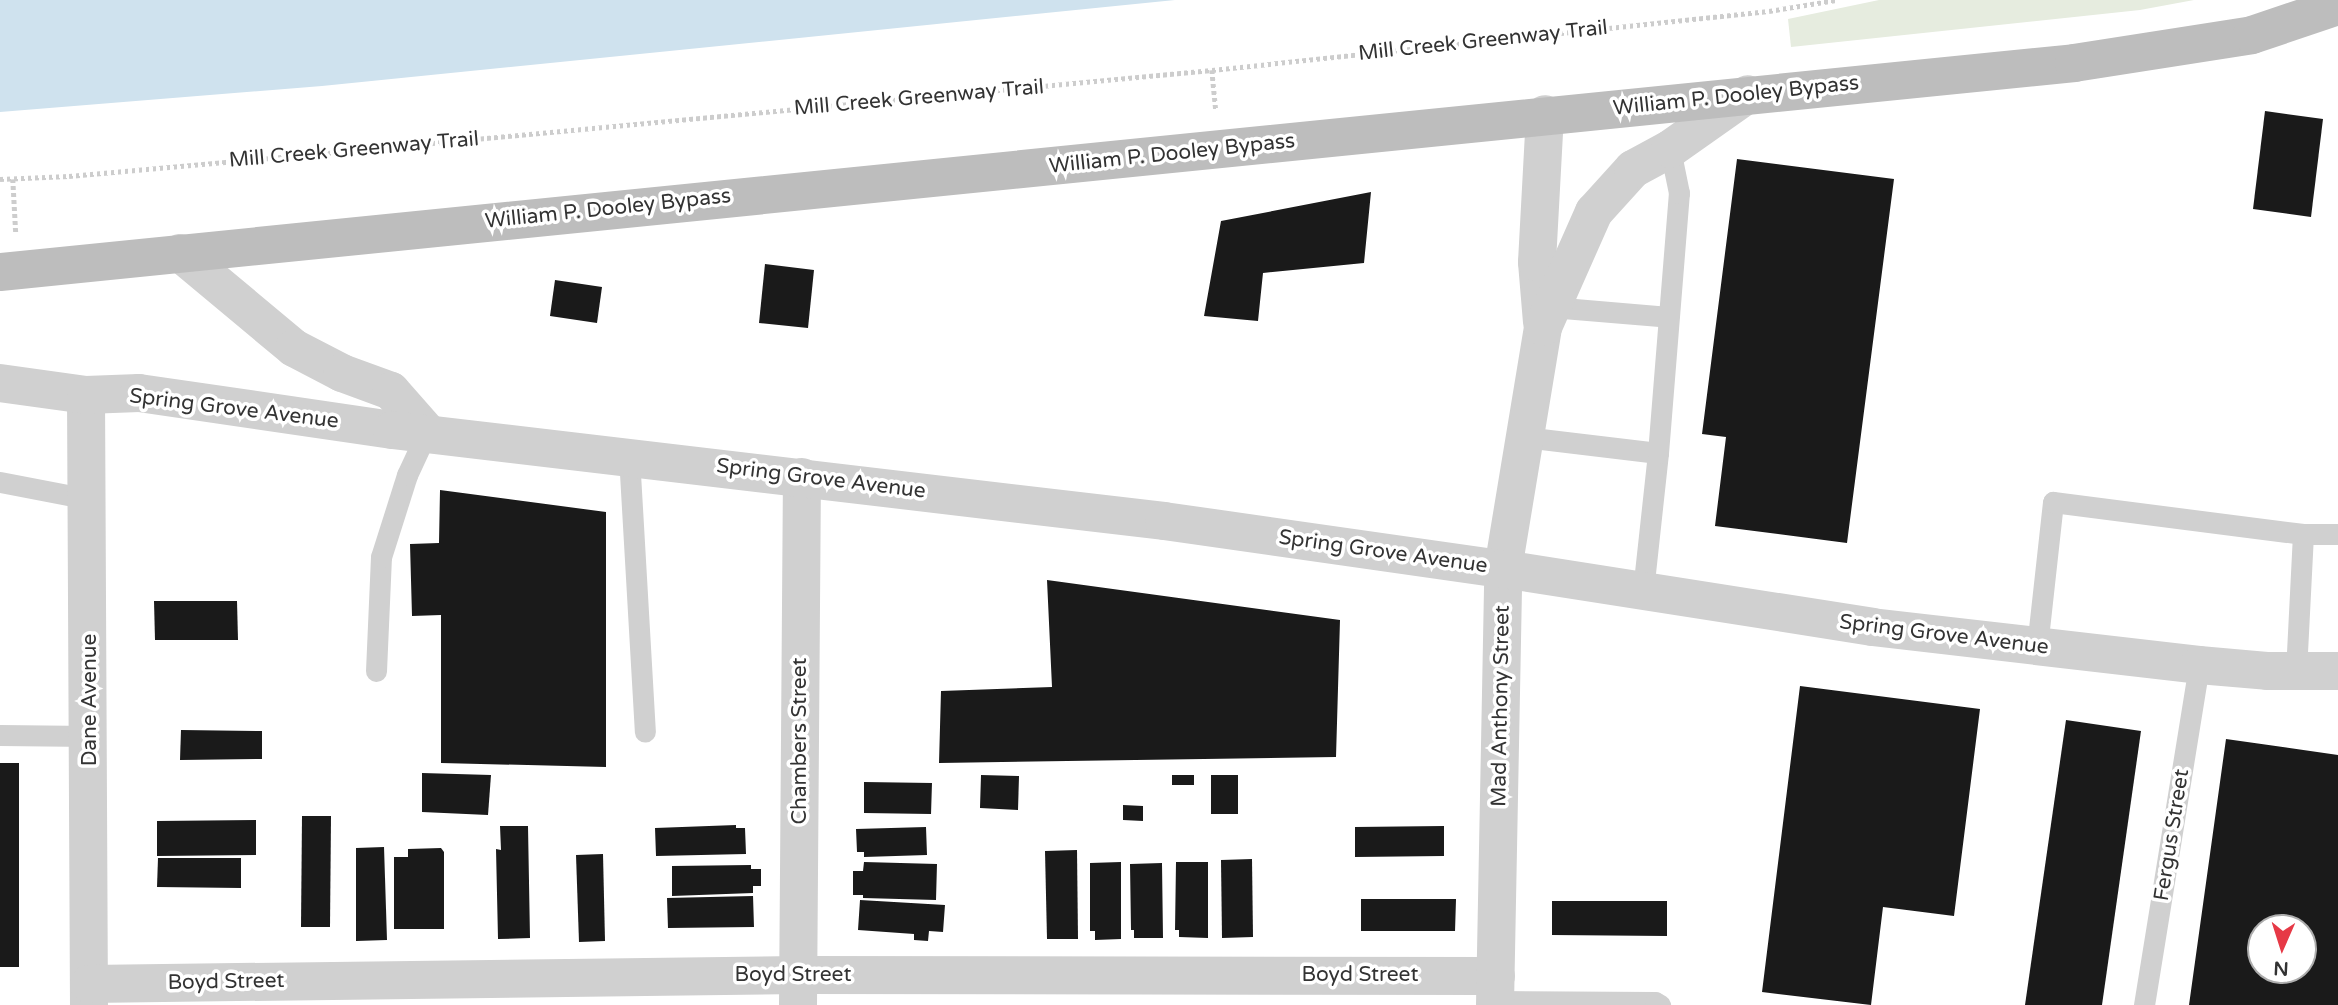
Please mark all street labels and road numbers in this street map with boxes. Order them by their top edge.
street label: Mill Creek Greenway Trail [1357,15,1609,67]
street label: William P. Dooley Bypass [1612,71,1860,121]
street label: Mill Creek Greenway Trail [793,75,1045,121]
street label: Mill Creek Greenway Trail [228,127,480,173]
street label: William P. Dooley Bypass [1048,129,1296,179]
street label: William P. Dooley Bypass [484,184,732,234]
street label: Spring Grove Avenue [128,384,340,434]
street label: Spring Grove Avenue [715,454,927,504]
street label: Spring Grove Avenue [1277,525,1489,579]
street label: Mad Anthony Street [1487,605,1515,807]
street label: Spring Grove Avenue [1838,610,2050,660]
street label: Dane Avenue [77,634,103,766]
street label: Chambers Street [787,657,813,825]
street label: Fergus Street [2149,767,2195,903]
street label: Boyd Street [735,962,851,988]
street label: Boyd Street [1302,962,1418,988]
street label: Boyd Street [167,968,285,996]

